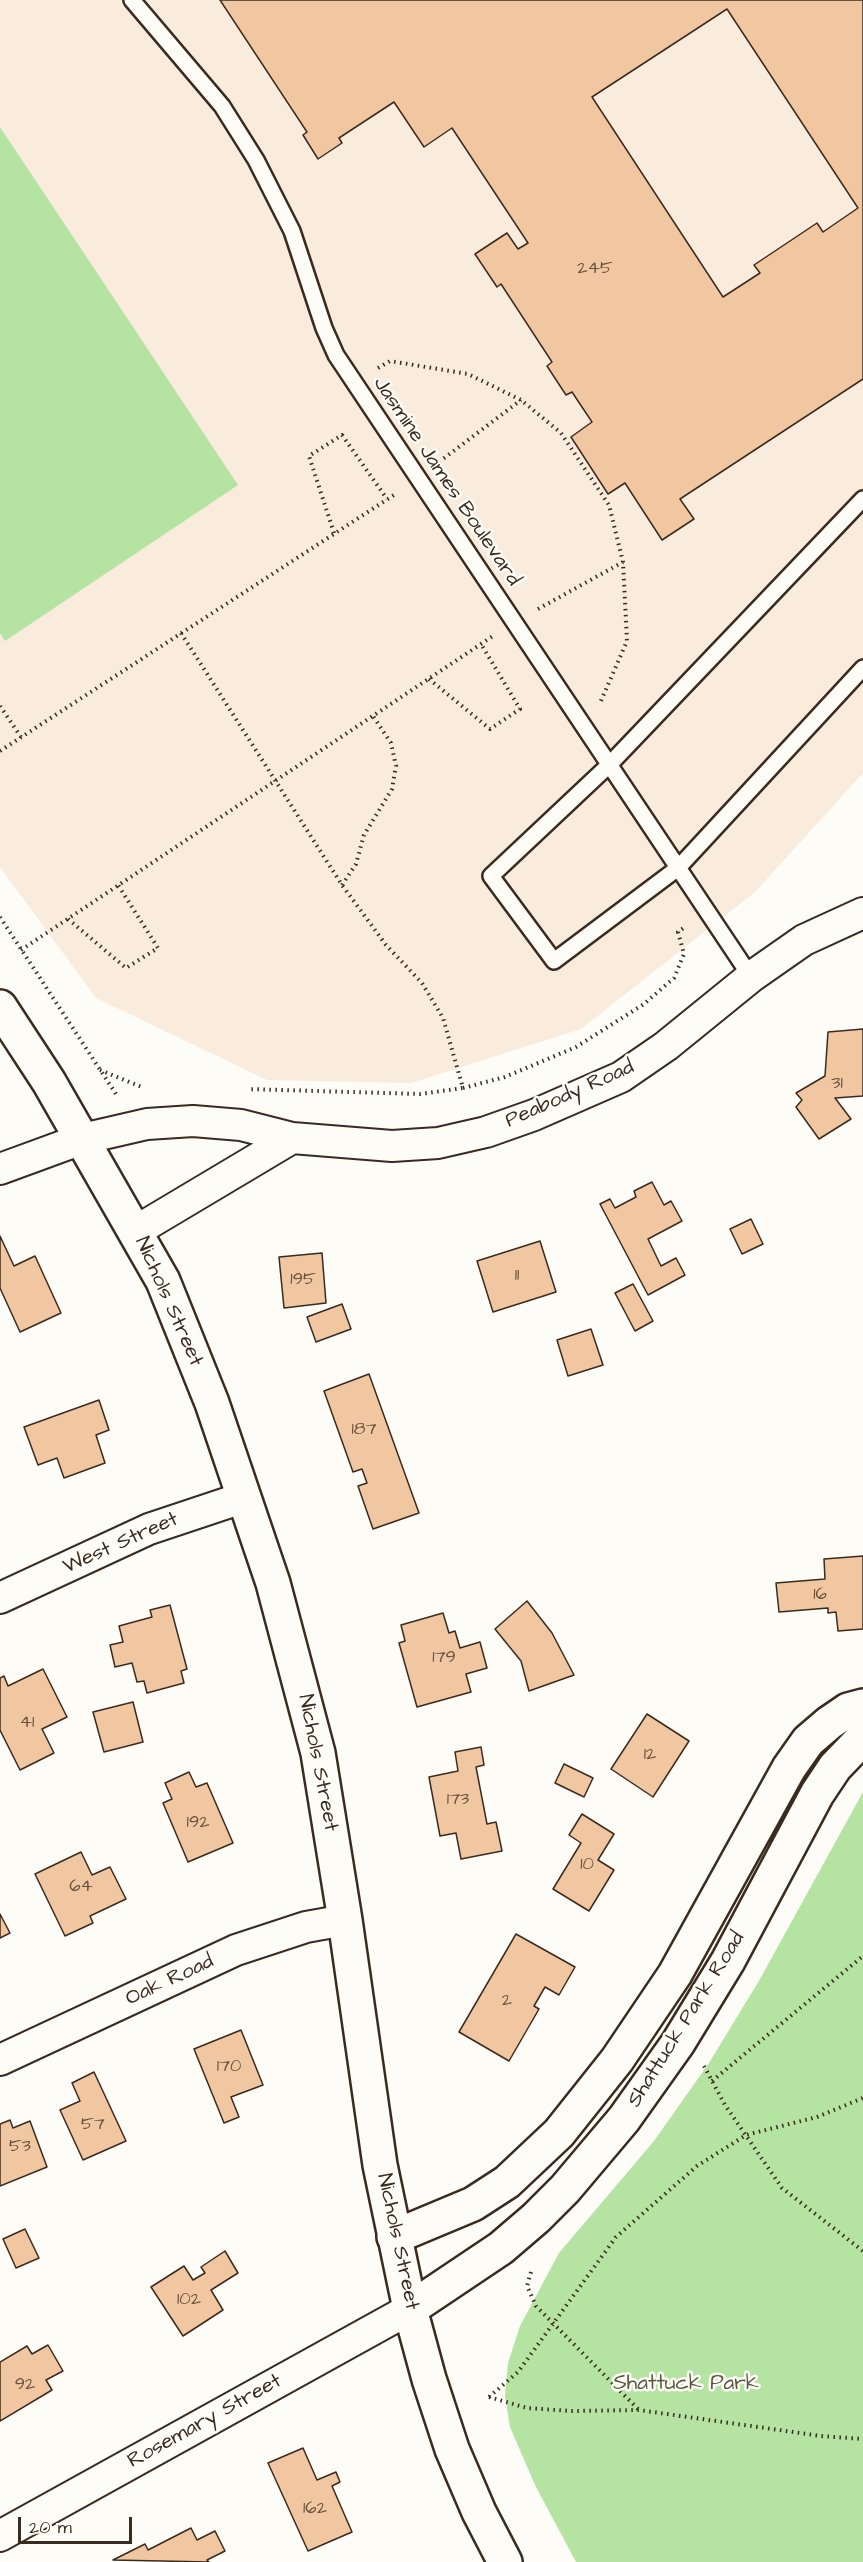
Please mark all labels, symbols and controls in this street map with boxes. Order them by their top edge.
house number: 245 [577,258,613,280]
street label: Jasmine James Boulevard [367,373,525,591]
street label: Peabody Road [502,1055,638,1135]
house number: 31 [831,1073,843,1095]
street label: Nichols Street [128,1233,208,1371]
house number: 11 [515,1265,519,1287]
house number: 195 [290,1269,316,1291]
house number: 187 [351,1419,377,1441]
street label: West Street [60,1507,182,1581]
house number: 16 [813,1584,827,1606]
house number: 179 [432,1647,456,1669]
street label: Nichols Street [291,1692,343,1834]
house number: 41 [20,1712,34,1734]
house number: 12 [644,1744,656,1766]
house number: 173 [447,1789,469,1811]
house number: 192 [187,1812,209,1834]
house number: 10 [580,1854,594,1876]
house number: 64 [69,1876,93,1898]
street label: Shattuck Park Road [623,1928,751,2112]
street label: Oak Road [122,1950,218,2012]
house number: 2 [502,1990,512,2012]
house number: 170 [217,2056,241,2078]
house number: 57 [81,2114,105,2136]
house number: 53 [9,2136,31,2158]
street label: Nichols Street [370,2171,424,2313]
house number: 102 [177,2289,201,2311]
street label: Rosemary Street [124,2369,286,2475]
park label: Shattuck Park [613,2372,759,2398]
house number: 92 [15,2374,35,2396]
house number: 162 [303,2498,327,2520]
scale bar [21,2505,135,2543]
text: 20 m [29,2515,72,2540]

